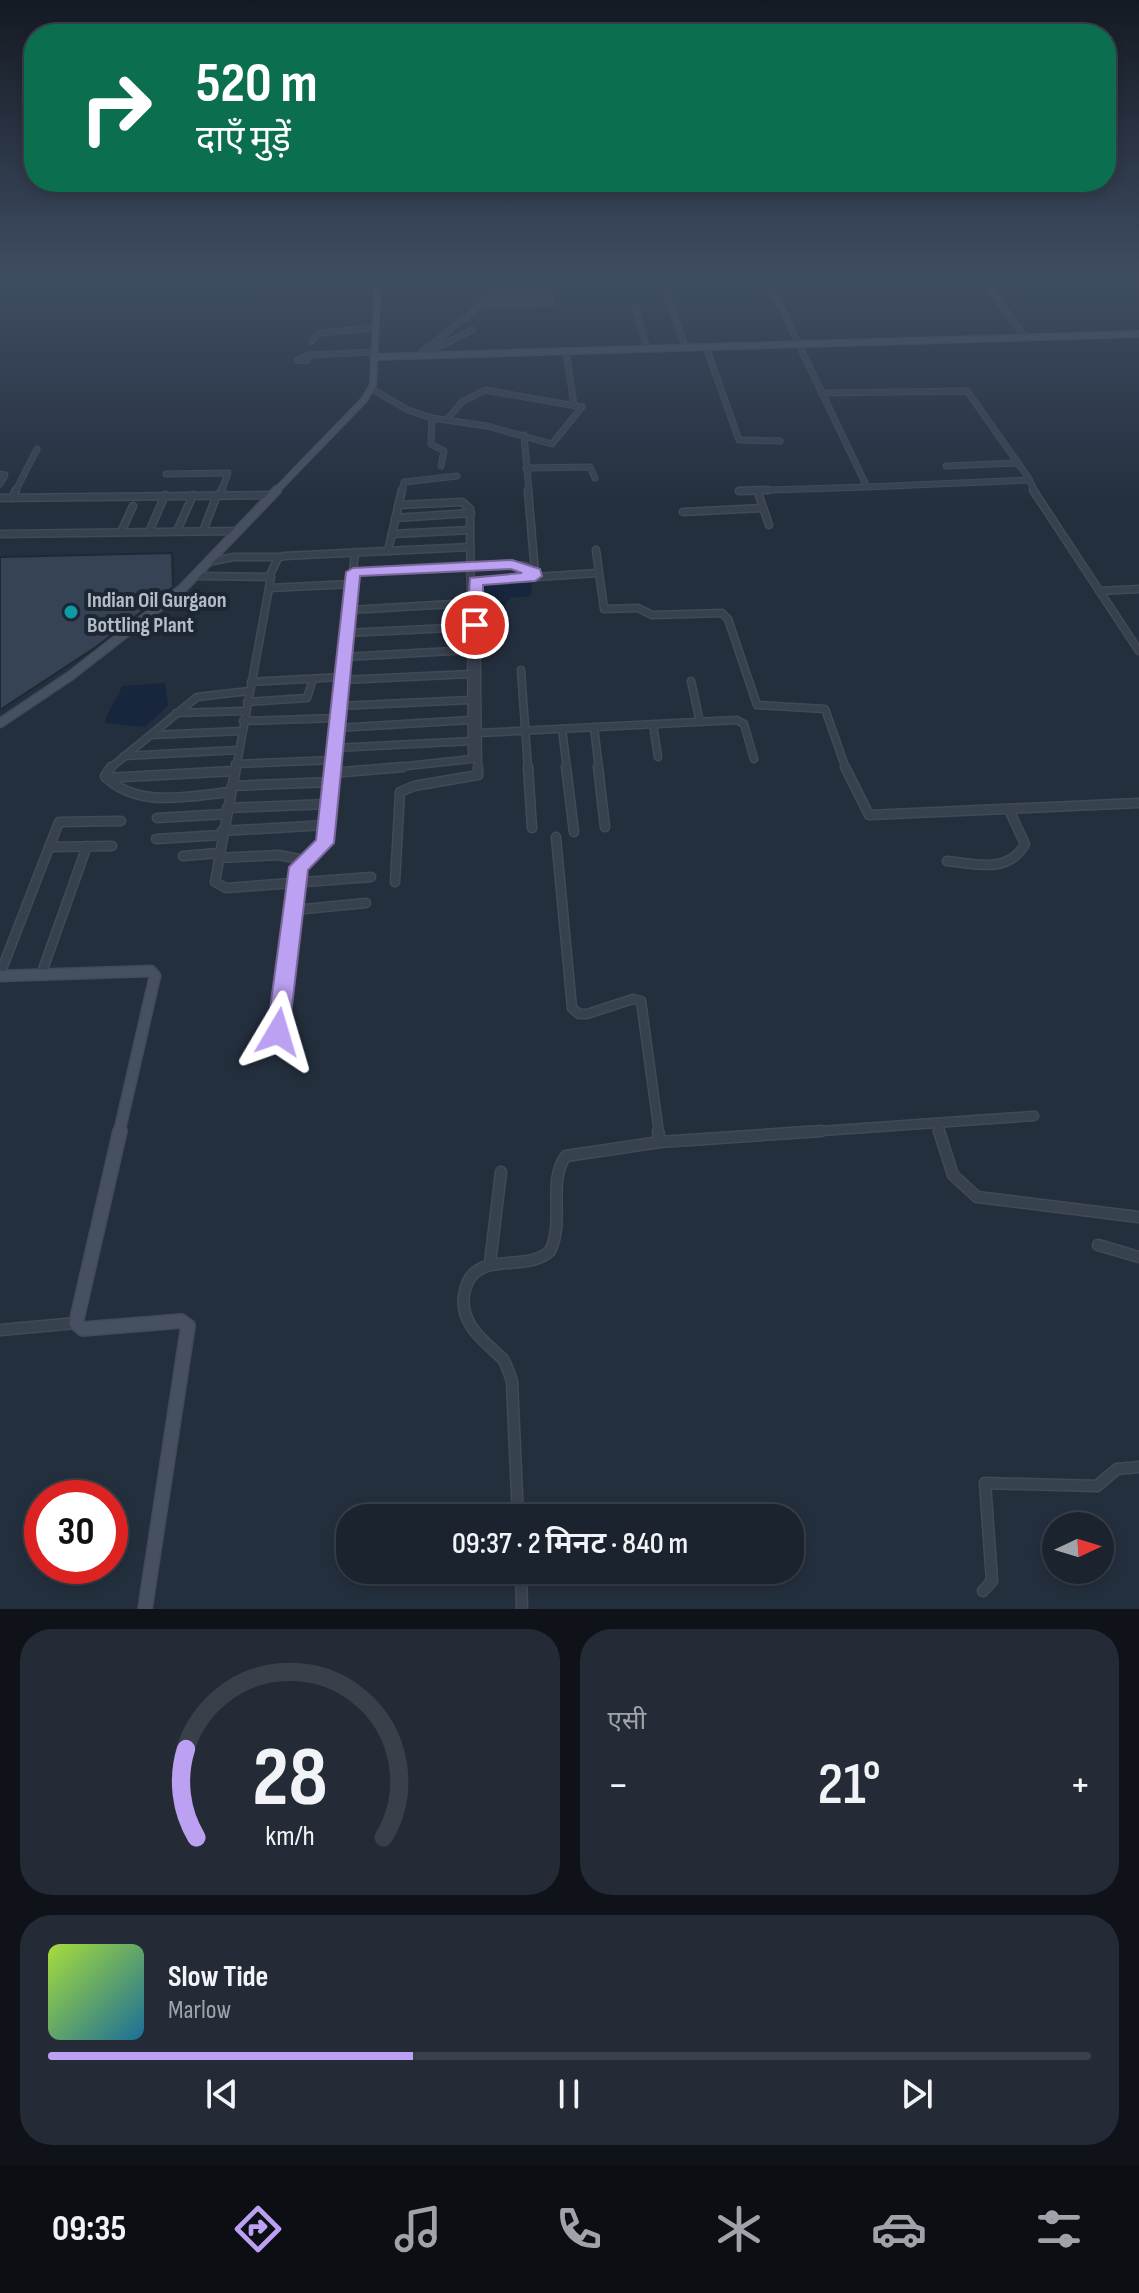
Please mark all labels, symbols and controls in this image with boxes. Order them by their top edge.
text: 520 m [196,51,318,118]
icon: right [64,56,168,160]
text: दाएँ मुड़ें [196,119,291,162]
place label: Indian Oil Gurgaon Bottling Plant [87,587,227,639]
pin [441,591,509,659]
marker: Indian Oil Gurgaon Bottling Plant [62,603,80,621]
icon: arrive [453,603,497,647]
position arrow [236,990,320,1074]
speed limit sign: 30 [24,1480,128,1584]
north arrow [1042,1512,1114,1584]
map controls [1042,1512,1114,1584]
text: 09:37 · 2 मिनट · 840 m [452,1526,688,1562]
text: एसी [608,1706,646,1737]
text: 28 [252,1729,328,1829]
text: 21° [818,1749,881,1821]
text: − [608,1759,629,1812]
text: + [1069,1759,1091,1812]
text: km/h [265,1819,314,1854]
text: Slow Tide [168,1959,268,1995]
text: Marlow [168,1995,231,2026]
icon: previous [200,2072,244,2116]
icon: pause [547,2072,591,2116]
icon: next [895,2072,939,2116]
icon: directions [230,2201,286,2257]
icon: music [390,2201,446,2257]
icon: phone [551,2201,607,2257]
icon: climate [711,2201,767,2257]
icon: car [871,2201,927,2257]
icon: filters [1031,2201,1087,2257]
text: 09:35 [52,2208,126,2251]

